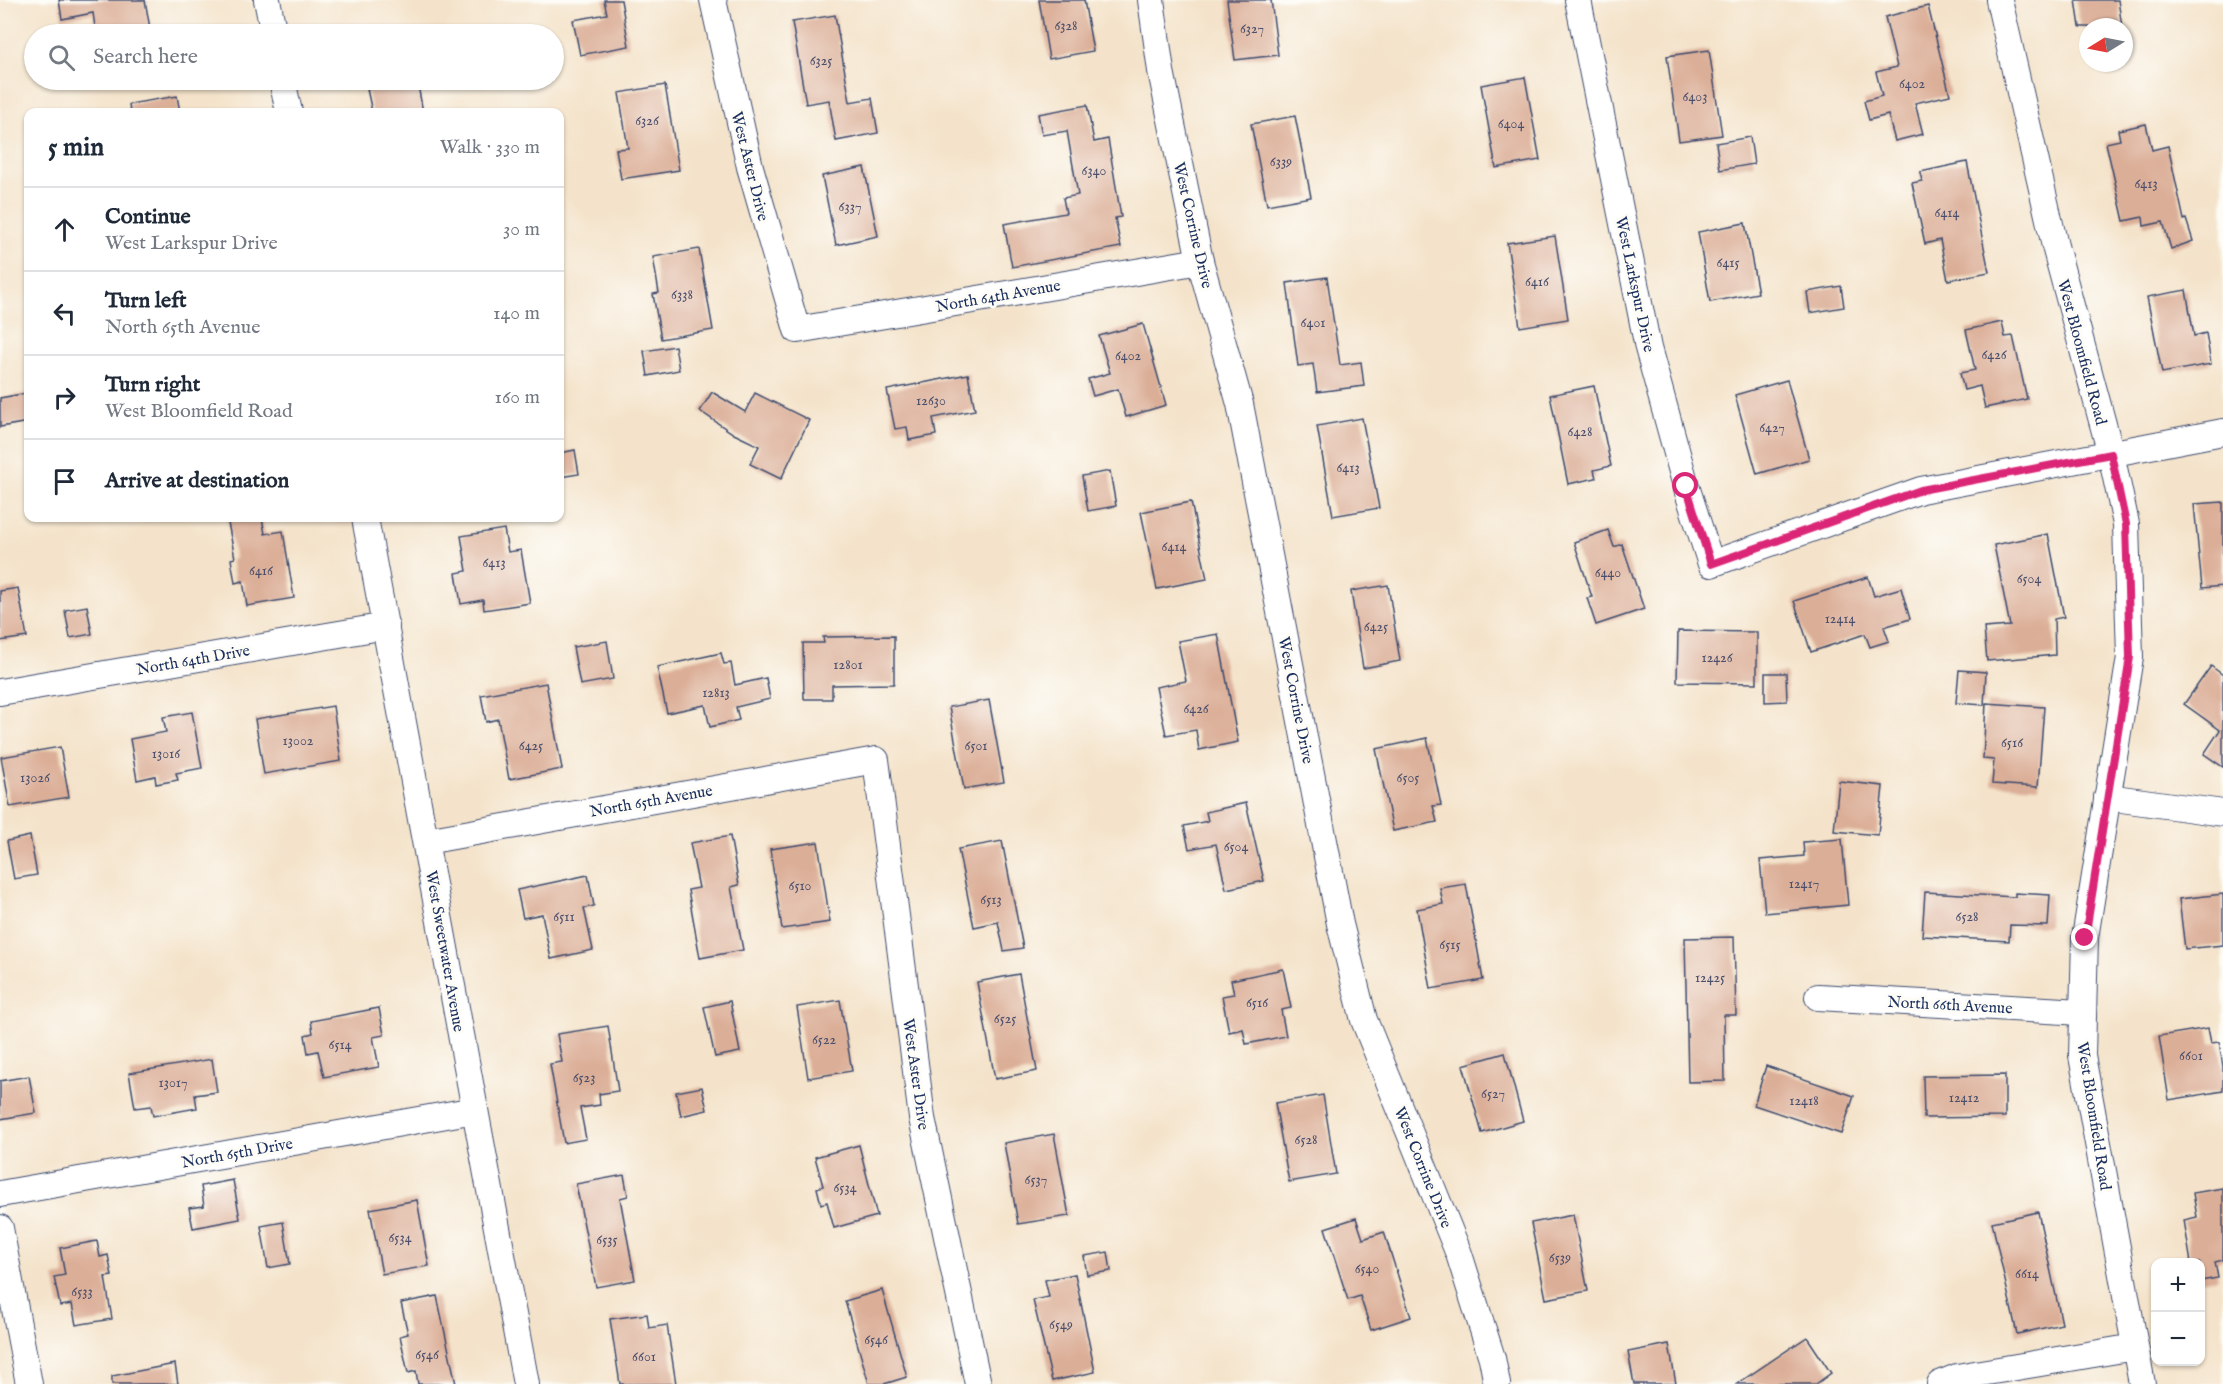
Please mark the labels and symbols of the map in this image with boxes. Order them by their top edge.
house number: 6328 [1054,17,1078,35]
north arrow [2079,18,2133,72]
house number: 6327 [1240,20,1264,38]
house number: 6325 [810,52,832,70]
house number: 6402 [1899,75,1926,93]
house number: 6403 [1683,88,1707,106]
street label: West Aster Drive [726,110,772,223]
house number: 6326 [635,112,660,130]
house number: 6404 [1498,115,1524,133]
house number: 6339 [1270,153,1292,171]
street label: West Corrine Drive [1168,160,1216,291]
house number: 6340 [1082,162,1107,180]
house number: 6413 [2134,175,2158,193]
house number: 6337 [839,198,861,216]
house number: 6414 [1935,204,1960,222]
street label: West Larkspur Drive [1610,215,1658,354]
house number: 6415 [1716,254,1740,272]
house number: 6416 [1525,273,1550,291]
street label: North 64th Avenue [934,276,1062,318]
street label: West Bloomfield Road [2052,277,2110,428]
house number: 6338 [671,286,693,304]
house number: 6401 [1301,314,1325,332]
house number: 6426 [1981,346,2008,364]
house number: 6402 [1115,347,1142,365]
house number: 12630 [916,392,946,410]
house number: 6427 [1759,419,1785,437]
house number: 6428 [1568,423,1592,441]
house number: 6413 [1336,459,1360,477]
route start [1672,472,1698,498]
house number: 6414 [1162,538,1187,556]
house number: 6413 [482,554,506,572]
house number: 6416 [249,562,274,580]
house number: 6440 [1595,564,1621,582]
house number: 6504 [2017,570,2041,588]
house number: 12414 [1825,610,1855,628]
house number: 6425 [1364,618,1388,636]
street label: West Corrine Drive [1273,635,1317,766]
street label: North 64th Drive [135,641,252,681]
house number: 12426 [1701,649,1734,667]
house number: 12801 [833,656,863,674]
house number: 12813 [702,684,730,702]
house number: 6426 [1183,700,1210,718]
house number: 13002 [283,732,314,750]
house number: 6516 [2001,734,2024,752]
house number: 6425 [519,737,543,755]
house number: 6501 [965,737,987,755]
house number: 13016 [152,745,181,763]
house number: 13026 [20,769,51,787]
house number: 6505 [1397,769,1419,787]
street label: North 65th Avenue [588,781,714,823]
house number: 6504 [1224,838,1248,856]
street label: West Sweetwater Avenue [420,869,468,1034]
house number: 12417 [1789,875,1819,893]
house number: 6510 [788,877,812,895]
house number: 6513 [980,891,1002,909]
house number: 6511 [553,908,575,926]
house number: 6528 [1956,908,1979,926]
route end [2071,924,2097,950]
house number: 6515 [1439,936,1461,954]
house number: 12425 [1695,969,1725,987]
street label: North 66th Avenue [1887,993,2013,1019]
house number: 6516 [1246,994,1269,1012]
house number: 6525 [994,1010,1016,1028]
street label: West Aster Drive [897,1017,933,1131]
house number: 6522 [812,1031,836,1049]
house number: 6514 [328,1036,352,1054]
street label: West Bloomfield Road [2071,1041,2115,1192]
house number: 6601 [2179,1047,2203,1065]
house number: 6523 [573,1069,595,1087]
house number: 13017 [159,1074,188,1092]
house number: 6527 [1481,1085,1505,1103]
house number: 12412 [1949,1089,1980,1107]
house number: 12418 [1789,1092,1819,1110]
street label: West Corrine Drive [1389,1104,1456,1231]
house number: 6528 [1295,1131,1318,1149]
street label: North 65th Drive [180,1134,295,1174]
house number: 6537 [1025,1171,1047,1189]
house number: 6534 [833,1179,857,1197]
house number: 6534 [388,1229,412,1247]
house number: 6535 [596,1231,618,1249]
house number: 6539 [1549,1249,1571,1267]
house number: 6540 [1355,1260,1379,1278]
house number: 6614 [2015,1265,2039,1283]
house number: 6533 [71,1283,93,1301]
house number: 6549 [1049,1316,1073,1334]
house number: 6546 [864,1331,889,1349]
house number: 6546 [415,1346,440,1364]
house number: 6601 [632,1348,656,1366]

